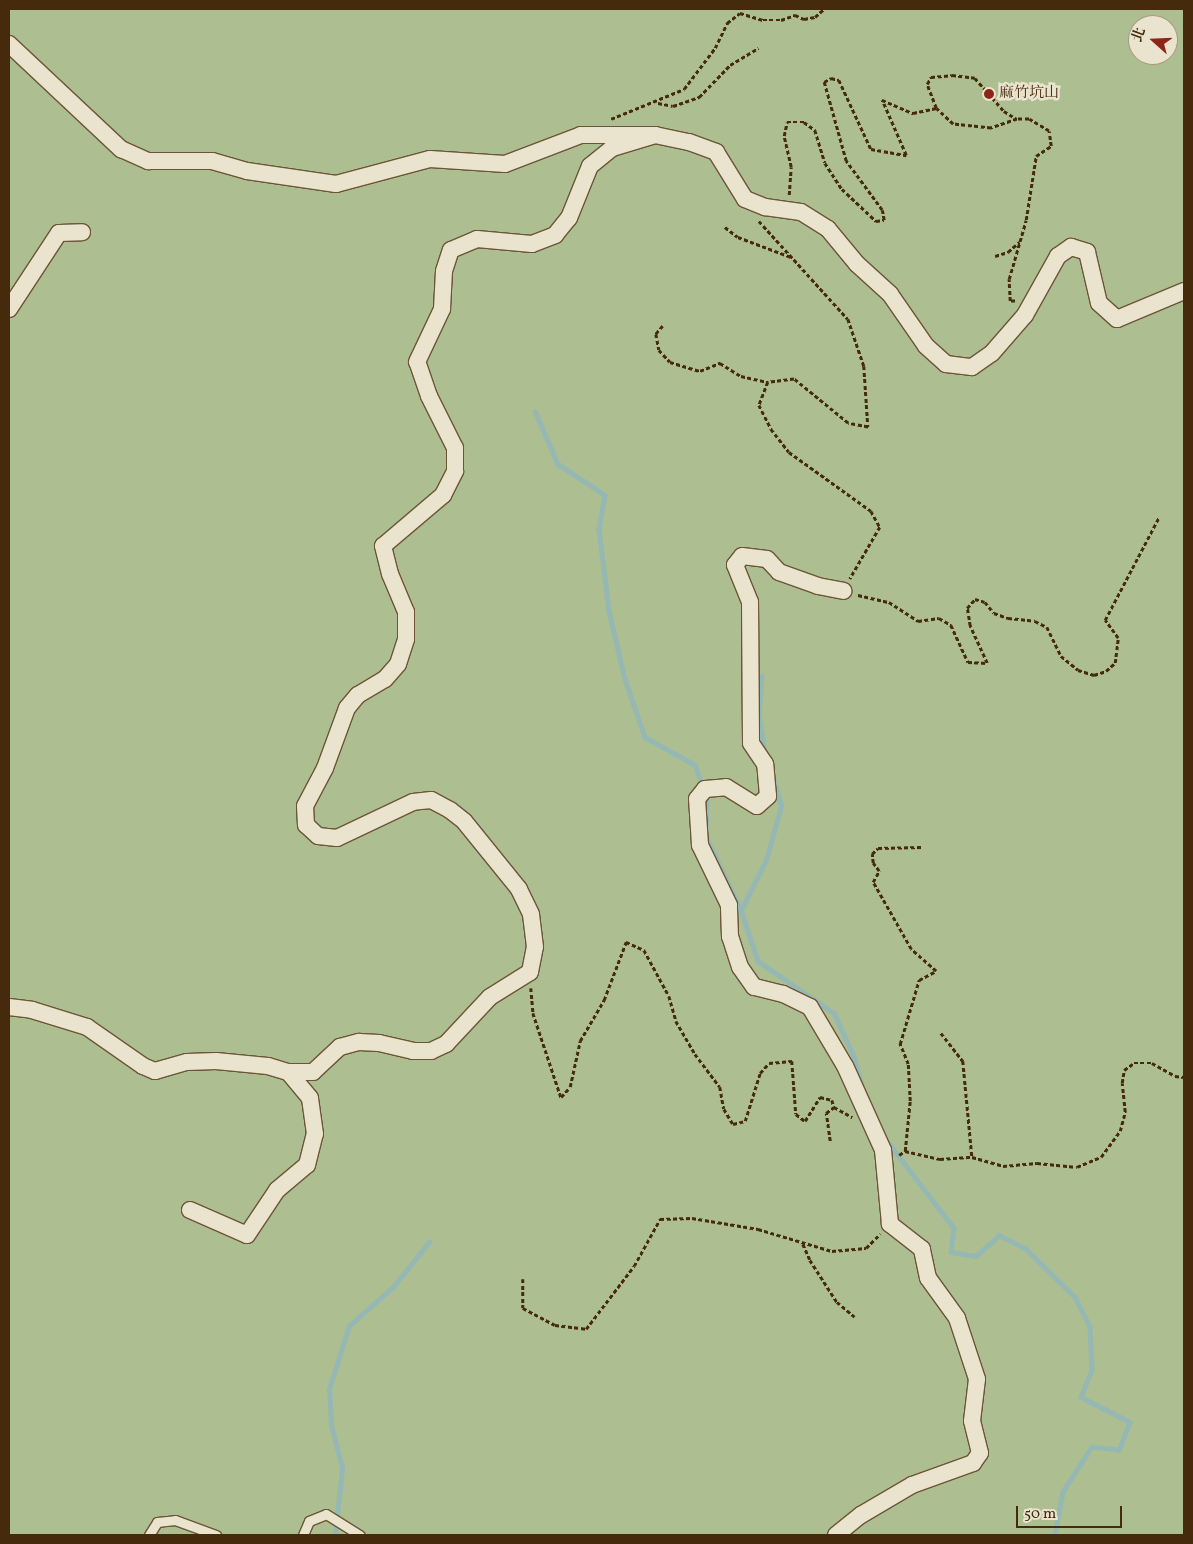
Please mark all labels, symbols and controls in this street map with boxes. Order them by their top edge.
north arrow [1128,15,1178,65]
text: 北 [1128,25,1151,45]
place label: 麻竹坑山 [999,85,1059,103]
marker: 麻竹坑山 [983,88,995,100]
scale bar [1018,1496,1124,1528]
text: 50 m [1024,1504,1056,1525]

